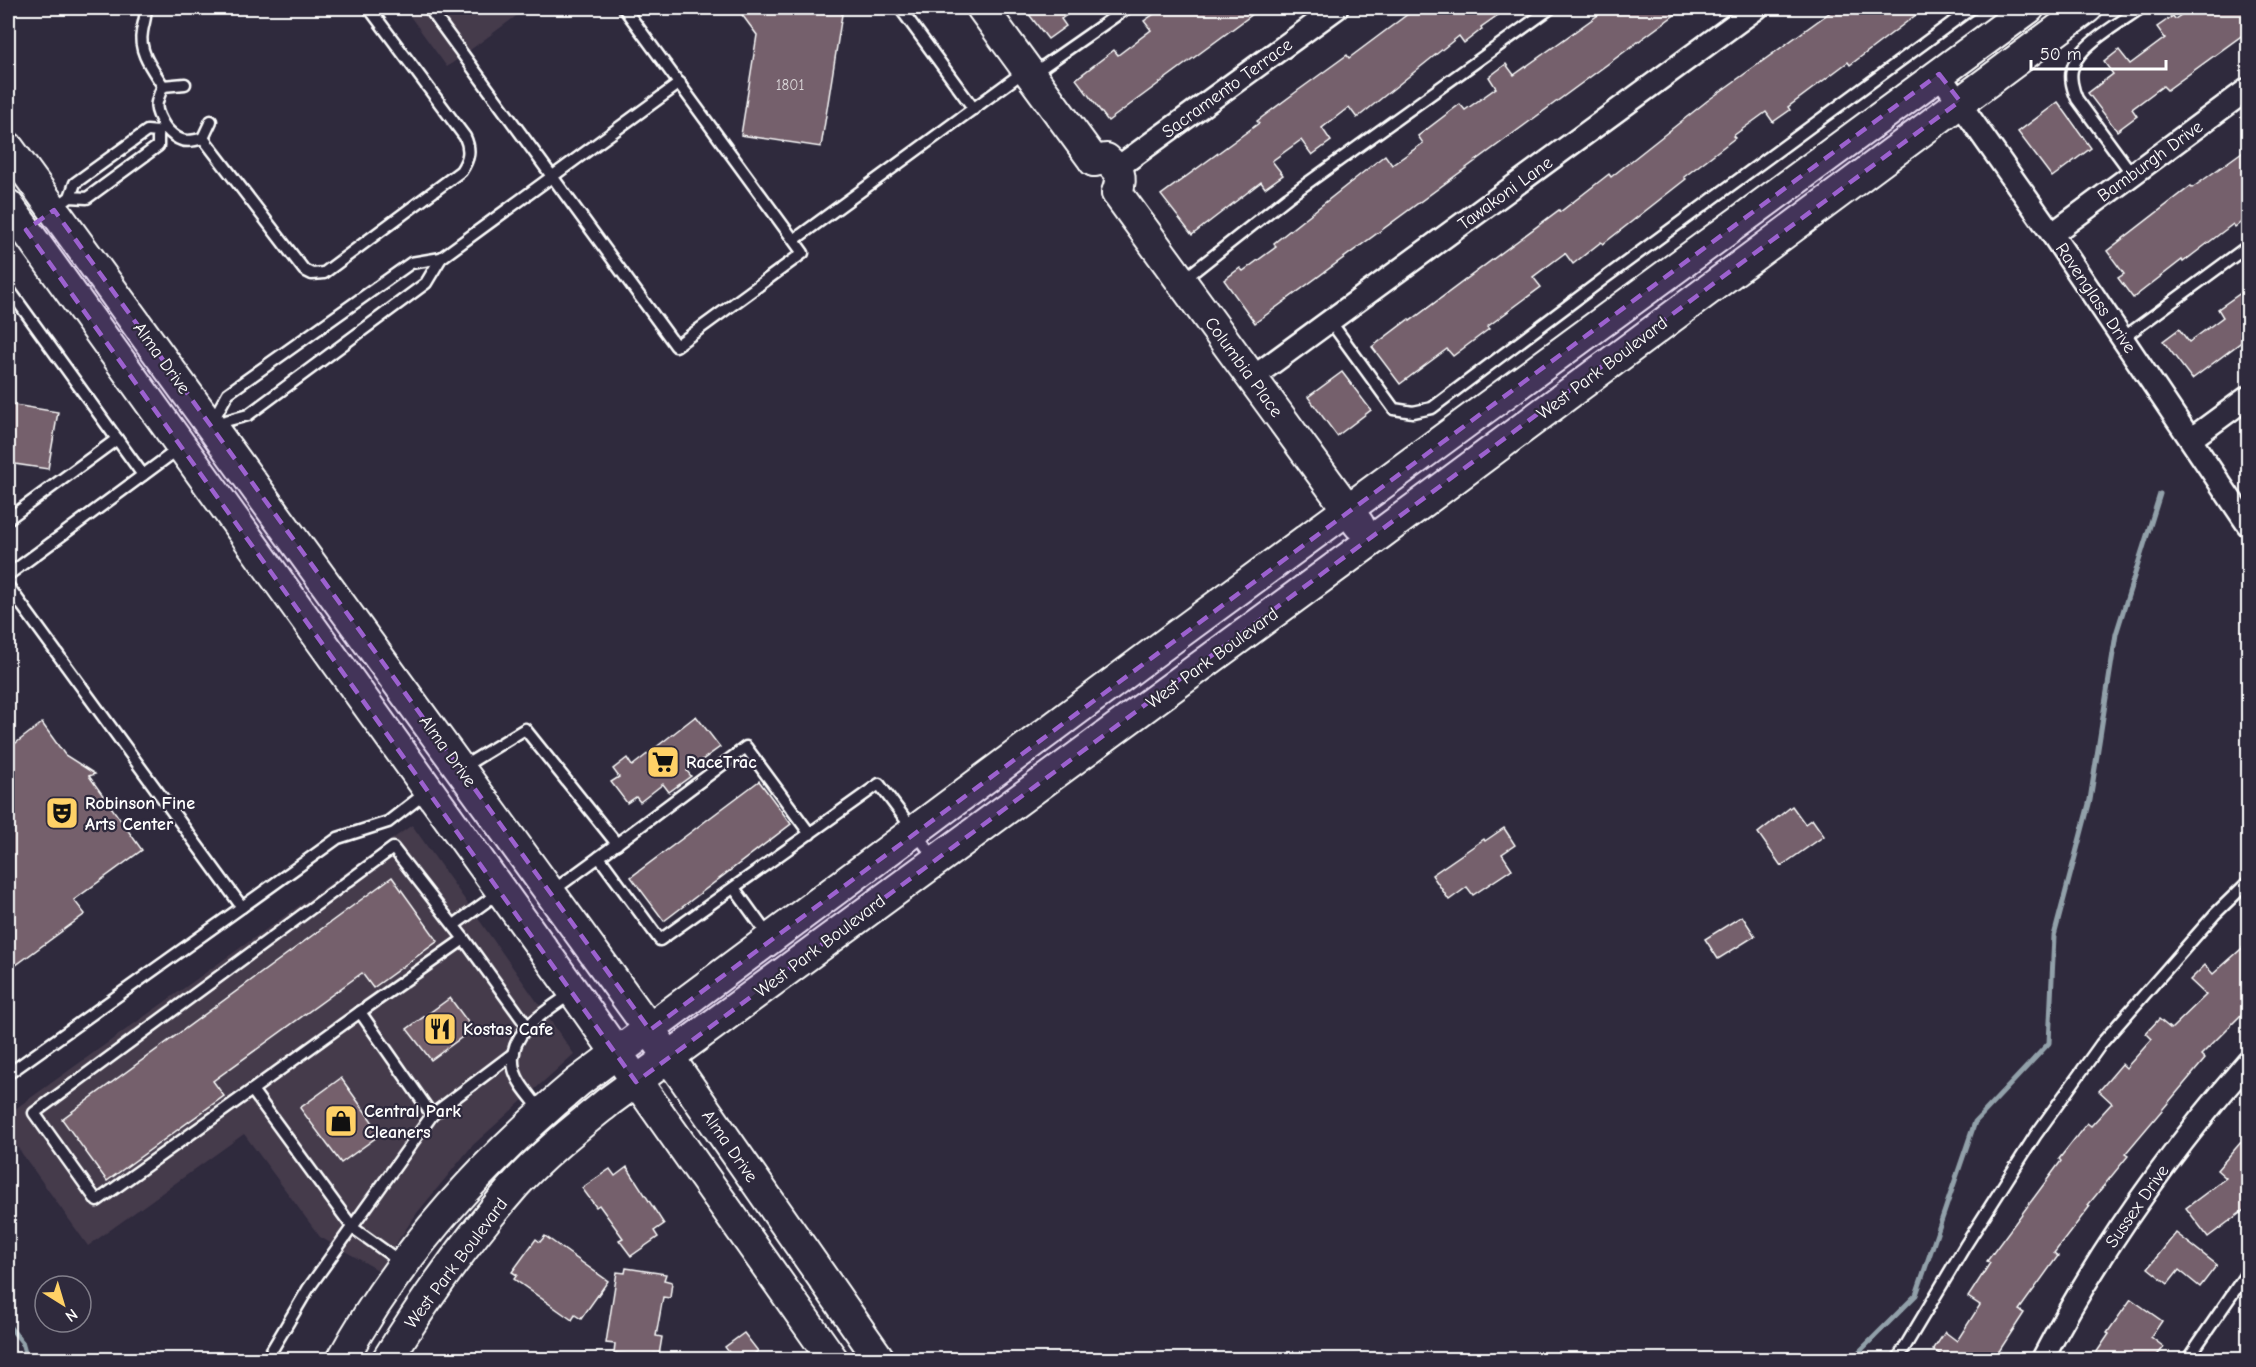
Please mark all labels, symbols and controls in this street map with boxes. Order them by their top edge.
scale bar [2031,33,2166,71]
street label: Sacramento Terrace [1158,34,1297,143]
text: 50 m [2040,44,2082,65]
house number: 1801 [776,76,804,94]
street label: Bamburgh Drive [2094,116,2207,207]
street label: Tawakoni Lane [1454,152,1557,235]
street label: Ravenglass Drive [2051,239,2140,357]
street label: West Park Boulevard [1533,312,1672,424]
street label: Columbia Place [1200,313,1287,421]
street label: Alma Drive [129,318,195,398]
street label: West Park Boulevard [1142,603,1282,713]
street label: Alma Drive [415,711,481,791]
supermarket icon: RaceTrac [645,744,681,780]
place label: RaceTrac [686,752,757,773]
place label: Robinson Fine Arts Center [85,793,195,835]
theatre icon: Robinson Fine Arts Center [44,795,80,831]
street label: West Park Boulevard [751,890,890,1002]
restaurant icon: Kostas Cafe [422,1011,458,1047]
place label: Kostas Cafe [463,1019,553,1040]
place label: Central Park Cleaners [364,1101,461,1143]
shop icon: Central Park Cleaners [323,1103,359,1139]
street label: Alma Drive [697,1106,762,1186]
street label: Sussex Drive [2101,1161,2174,1252]
street label: West Park Boulevard [400,1194,512,1333]
north arrow [33,1274,93,1334]
text: N [62,1305,81,1326]

